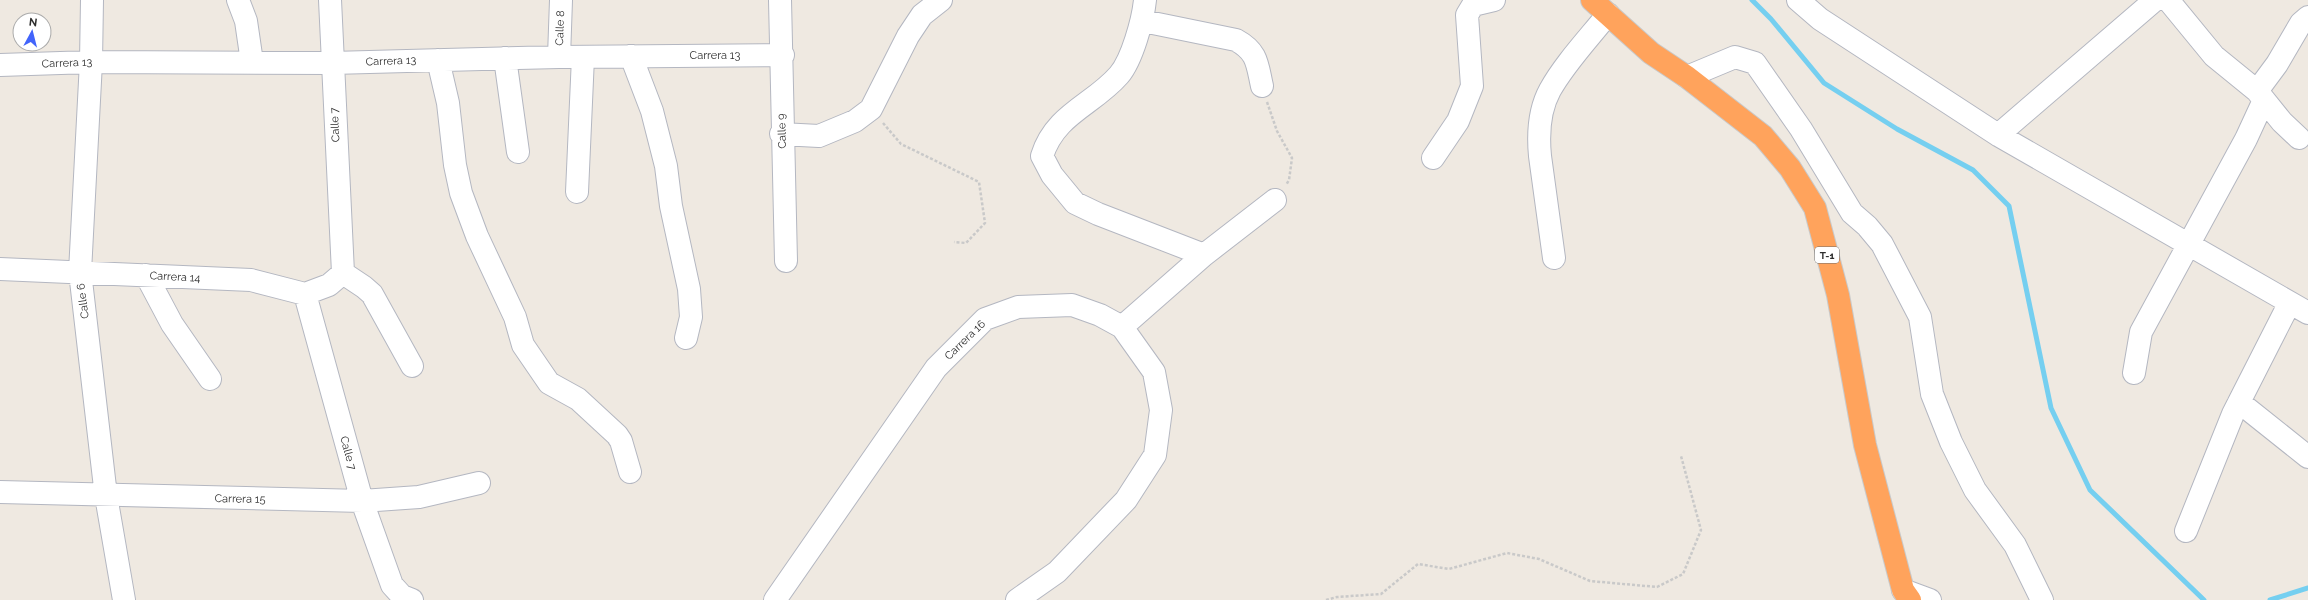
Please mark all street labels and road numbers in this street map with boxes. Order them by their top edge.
street label: Calle 8 [553,10,567,46]
street label: Carrera 13 [690,49,741,62]
street label: Carrera 13 [365,54,417,68]
street label: Carrera 13 [41,56,93,70]
street label: Calle 7 [328,107,342,143]
street label: Calle 9 [775,113,789,149]
road number: T-1 [1815,247,1839,263]
street label: Carrera 14 [149,269,201,285]
street label: Calle 6 [74,282,92,319]
street label: Carrera 16 [942,317,988,363]
street label: Calle 7 [337,435,359,472]
street label: Carrera 15 [214,492,266,506]

